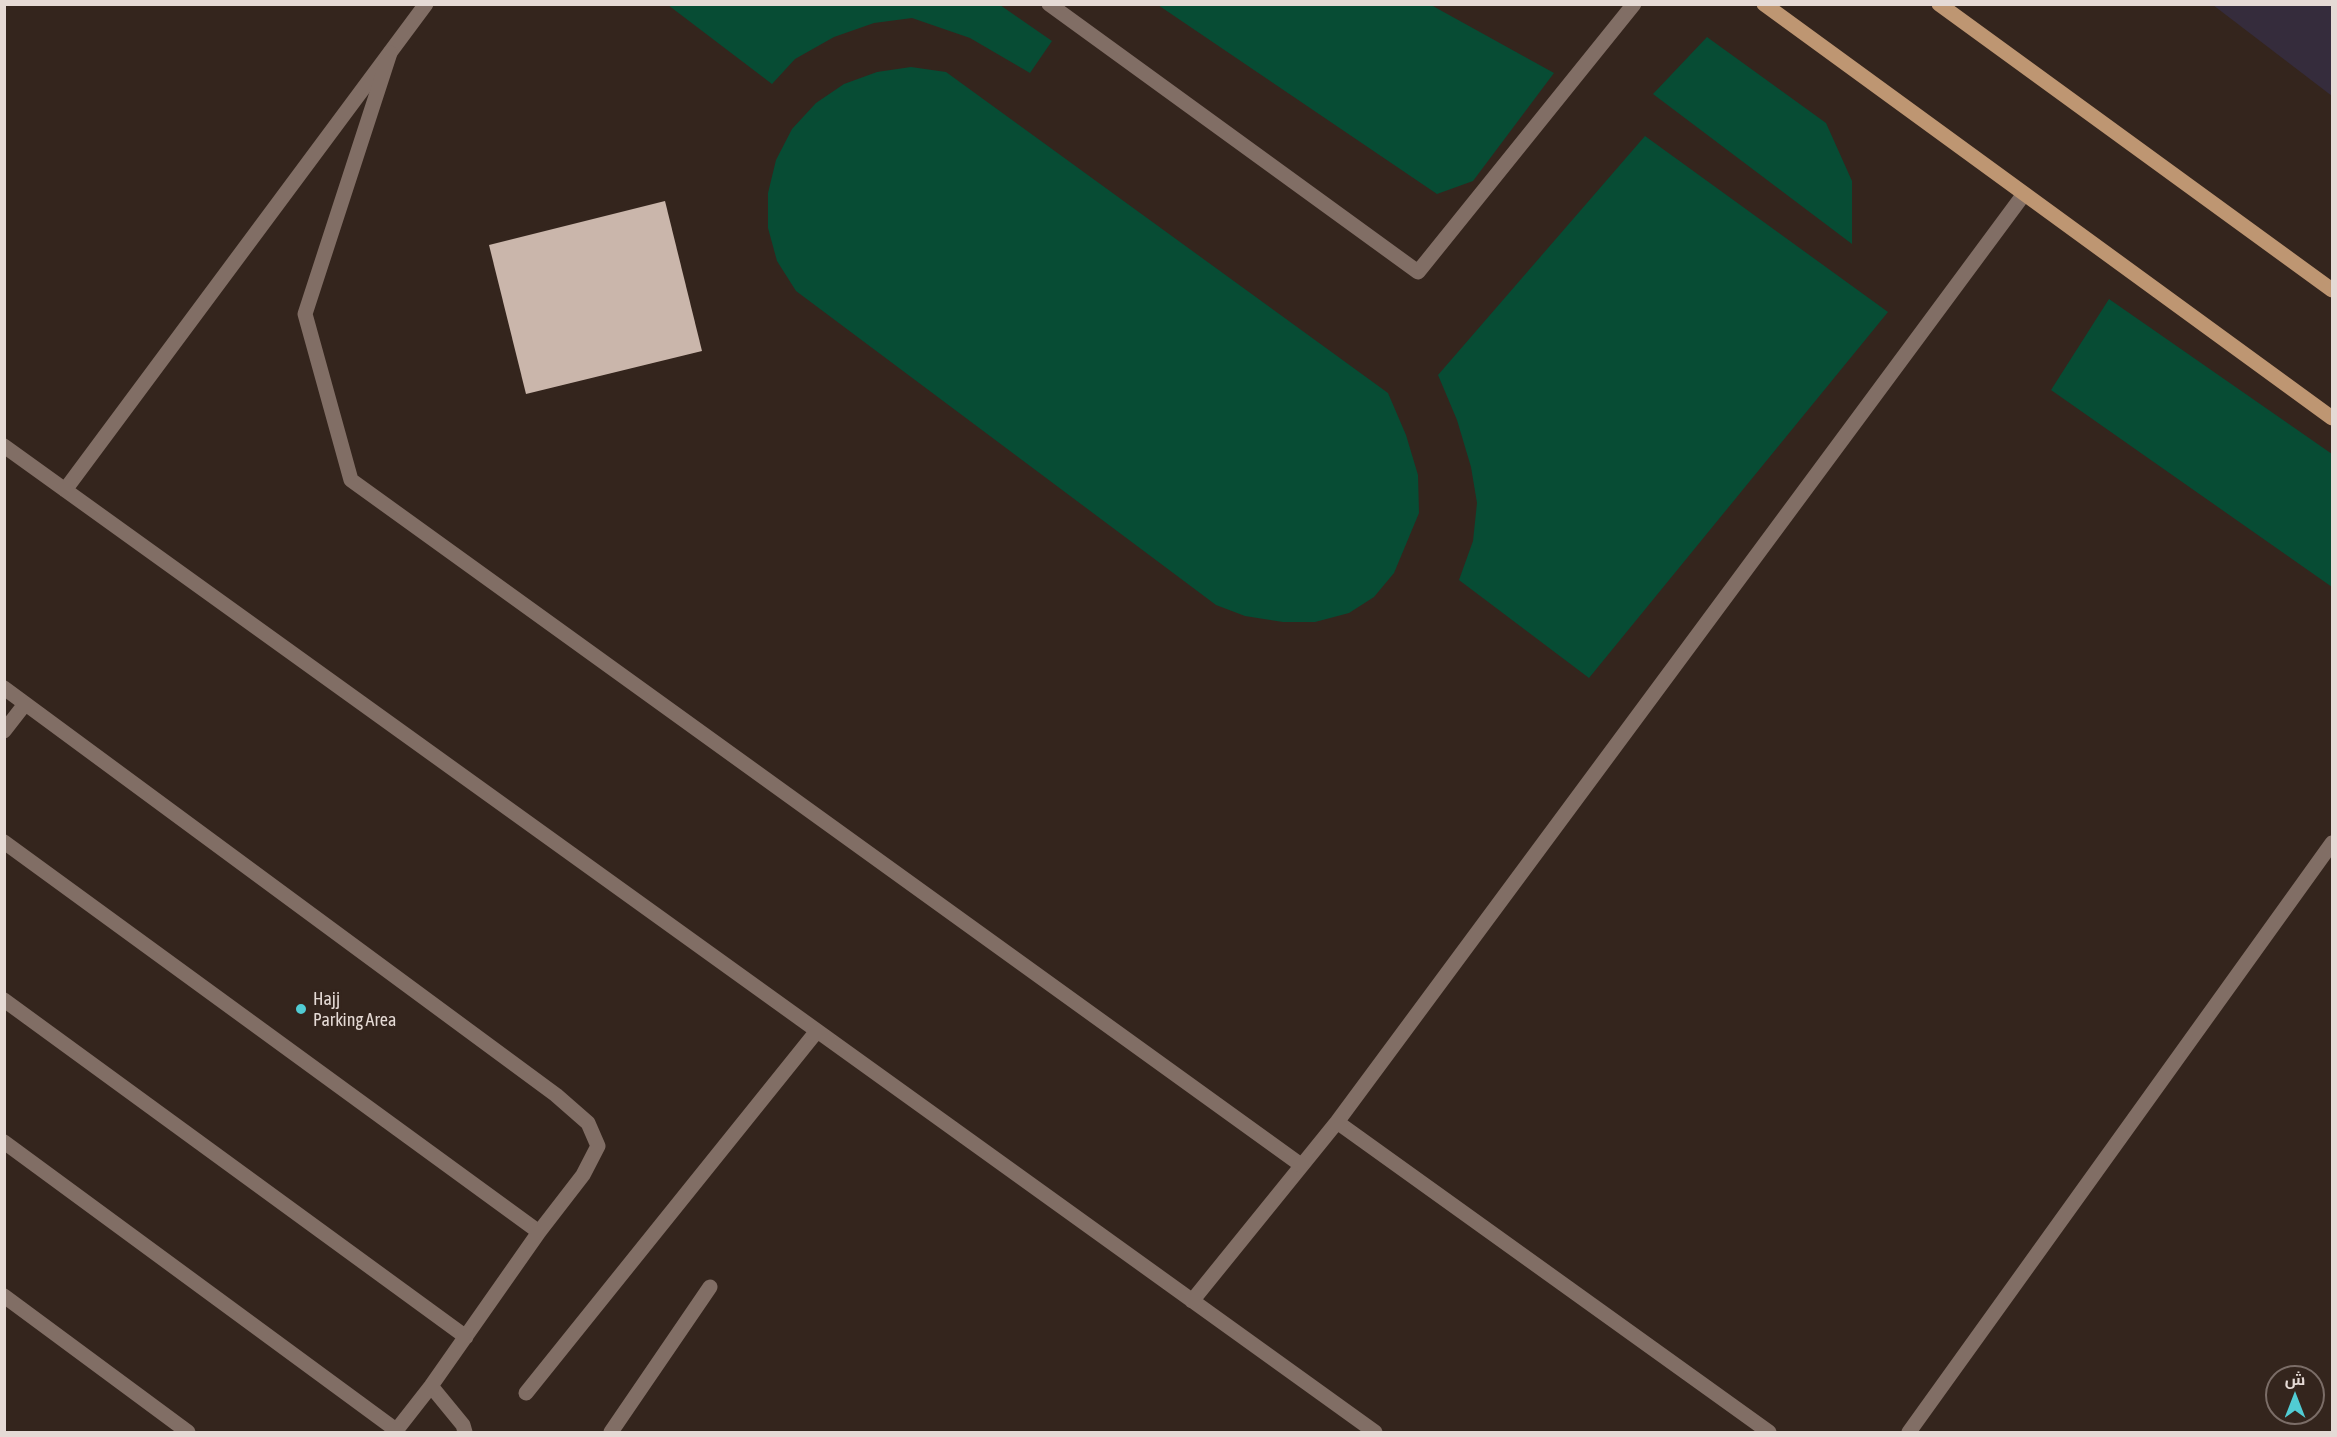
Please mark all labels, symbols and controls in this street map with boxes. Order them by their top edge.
place label: Hajj Parking Area [313,988,396,1030]
marker: Hajj Parking Area [294,1002,308,1016]
north arrow [2265,1365,2325,1425]
text: ش [2285,1370,2305,1388]

